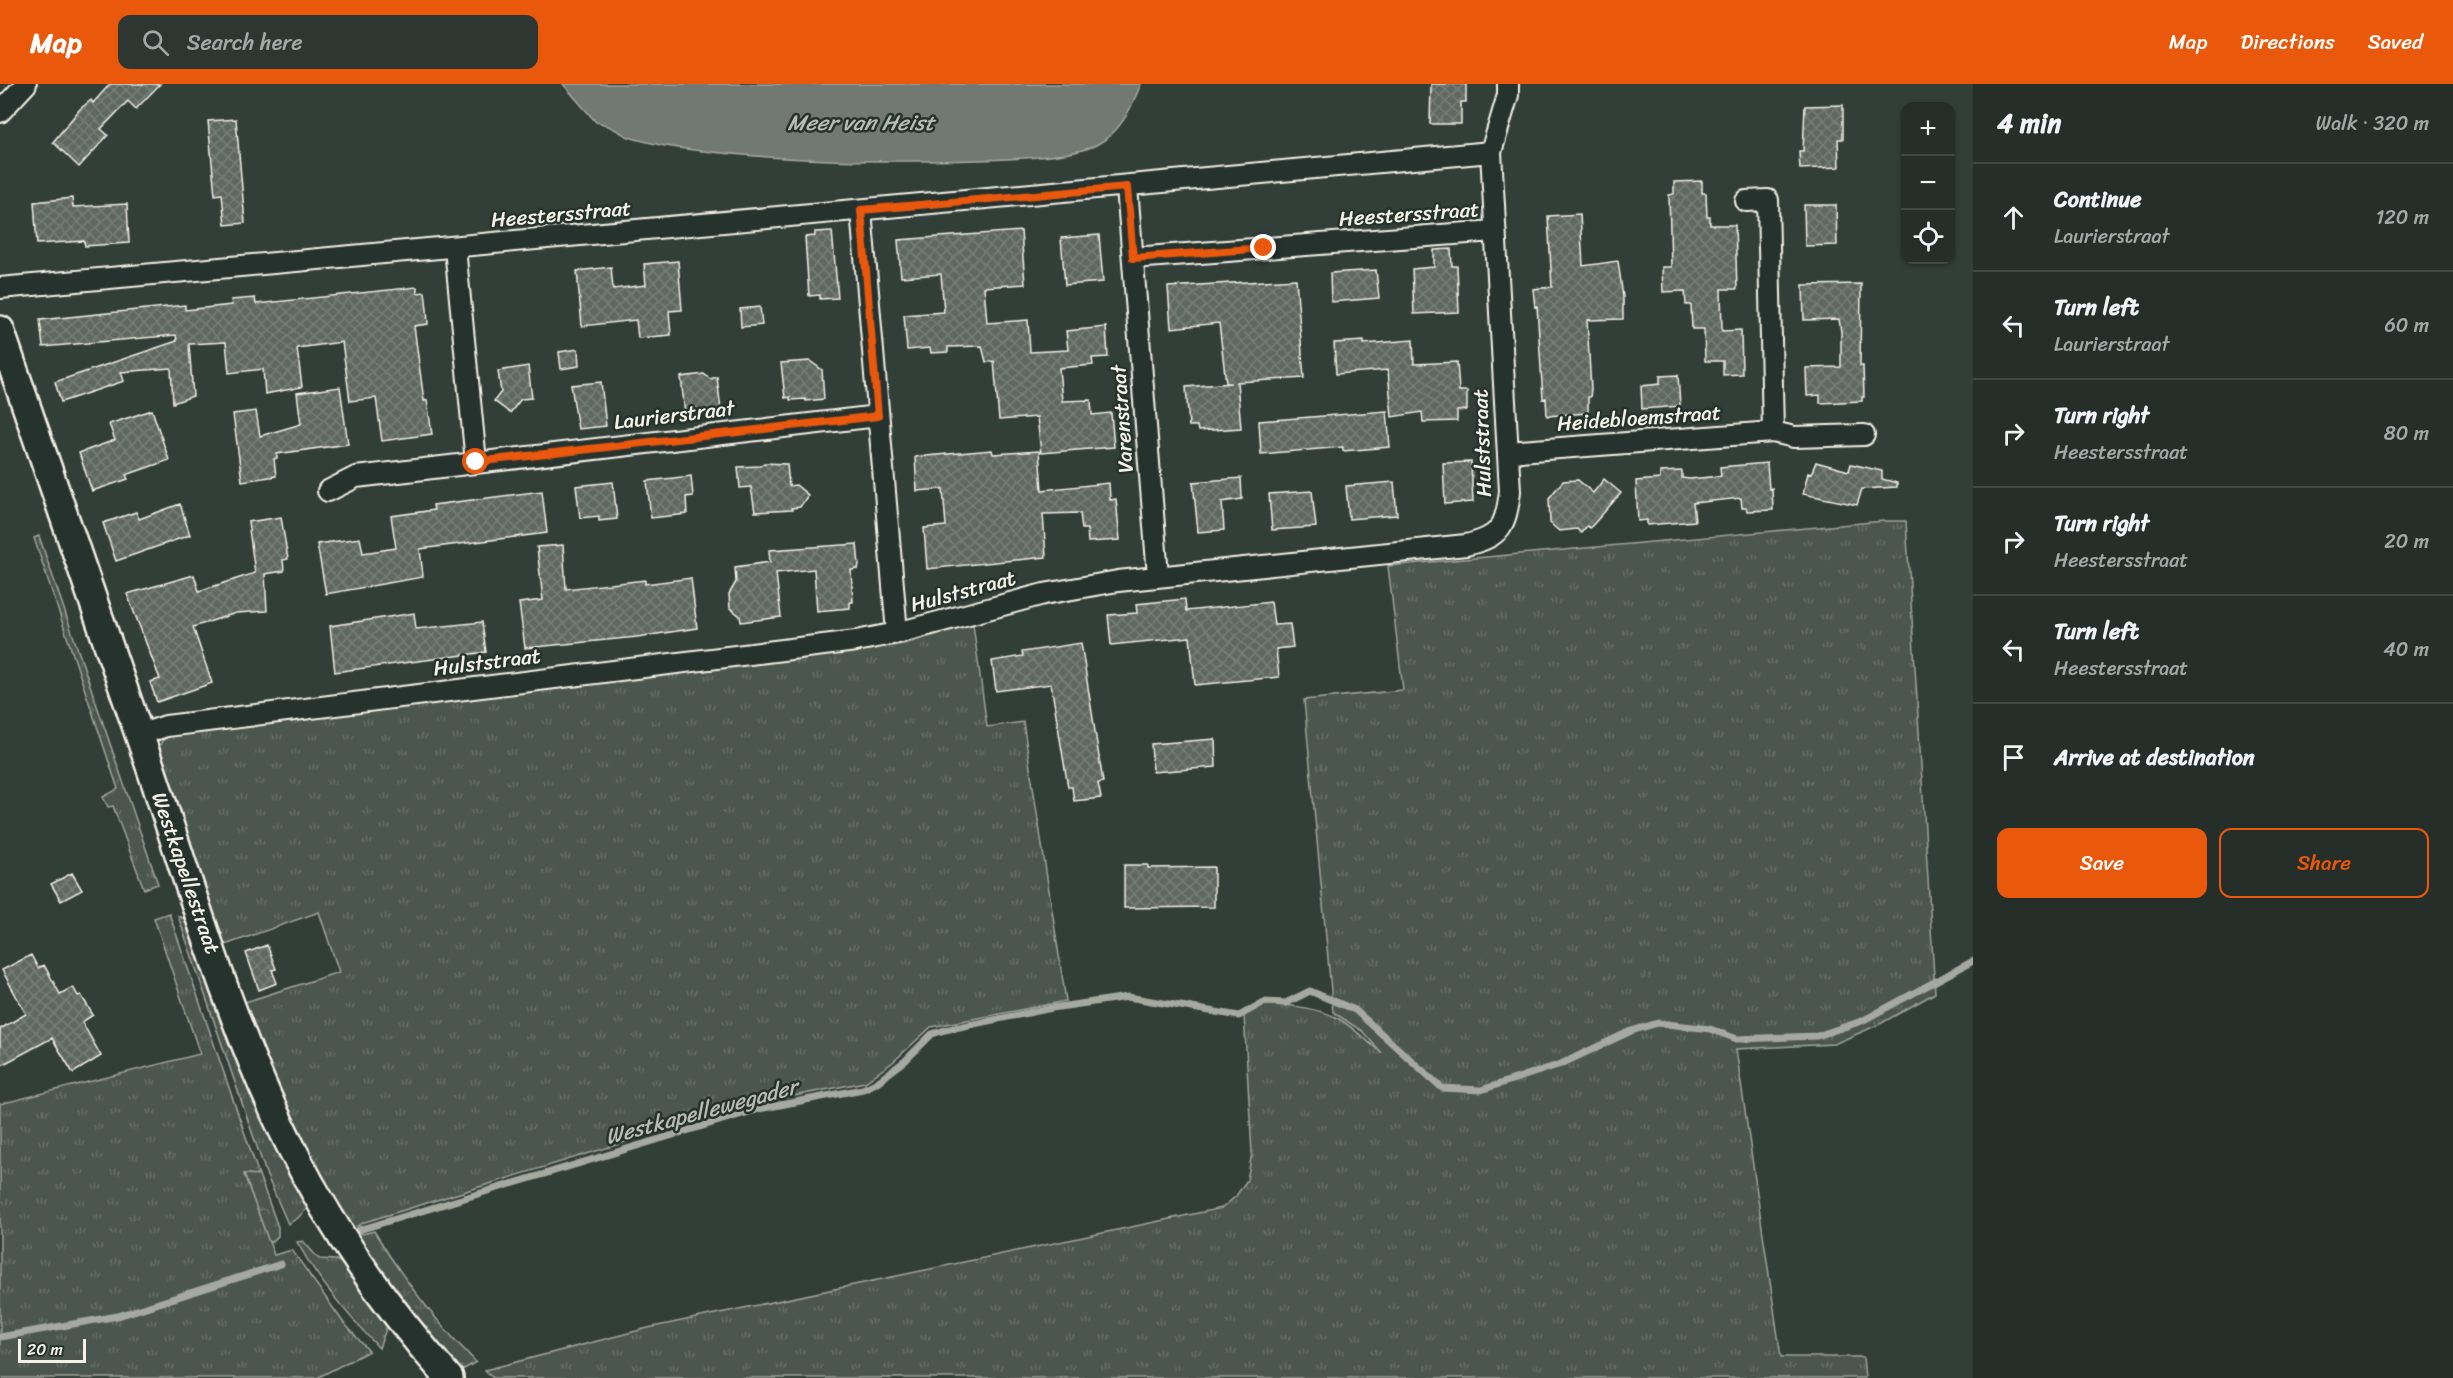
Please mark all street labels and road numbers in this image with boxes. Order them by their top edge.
street label: Heestersstraat [489,189,633,239]
street label: Heestersstraat [1338,190,1480,238]
street label: Varenstraat [1099,362,1145,474]
street label: Hulststraat [1461,388,1503,498]
street label: Laurierstraat [612,389,738,441]
street label: Heidebloemstraat [1556,393,1722,443]
street label: Hulststraat [906,559,1020,623]
street label: Hulststraat [431,637,543,687]
street label: Westkapellestraat [140,787,232,959]

